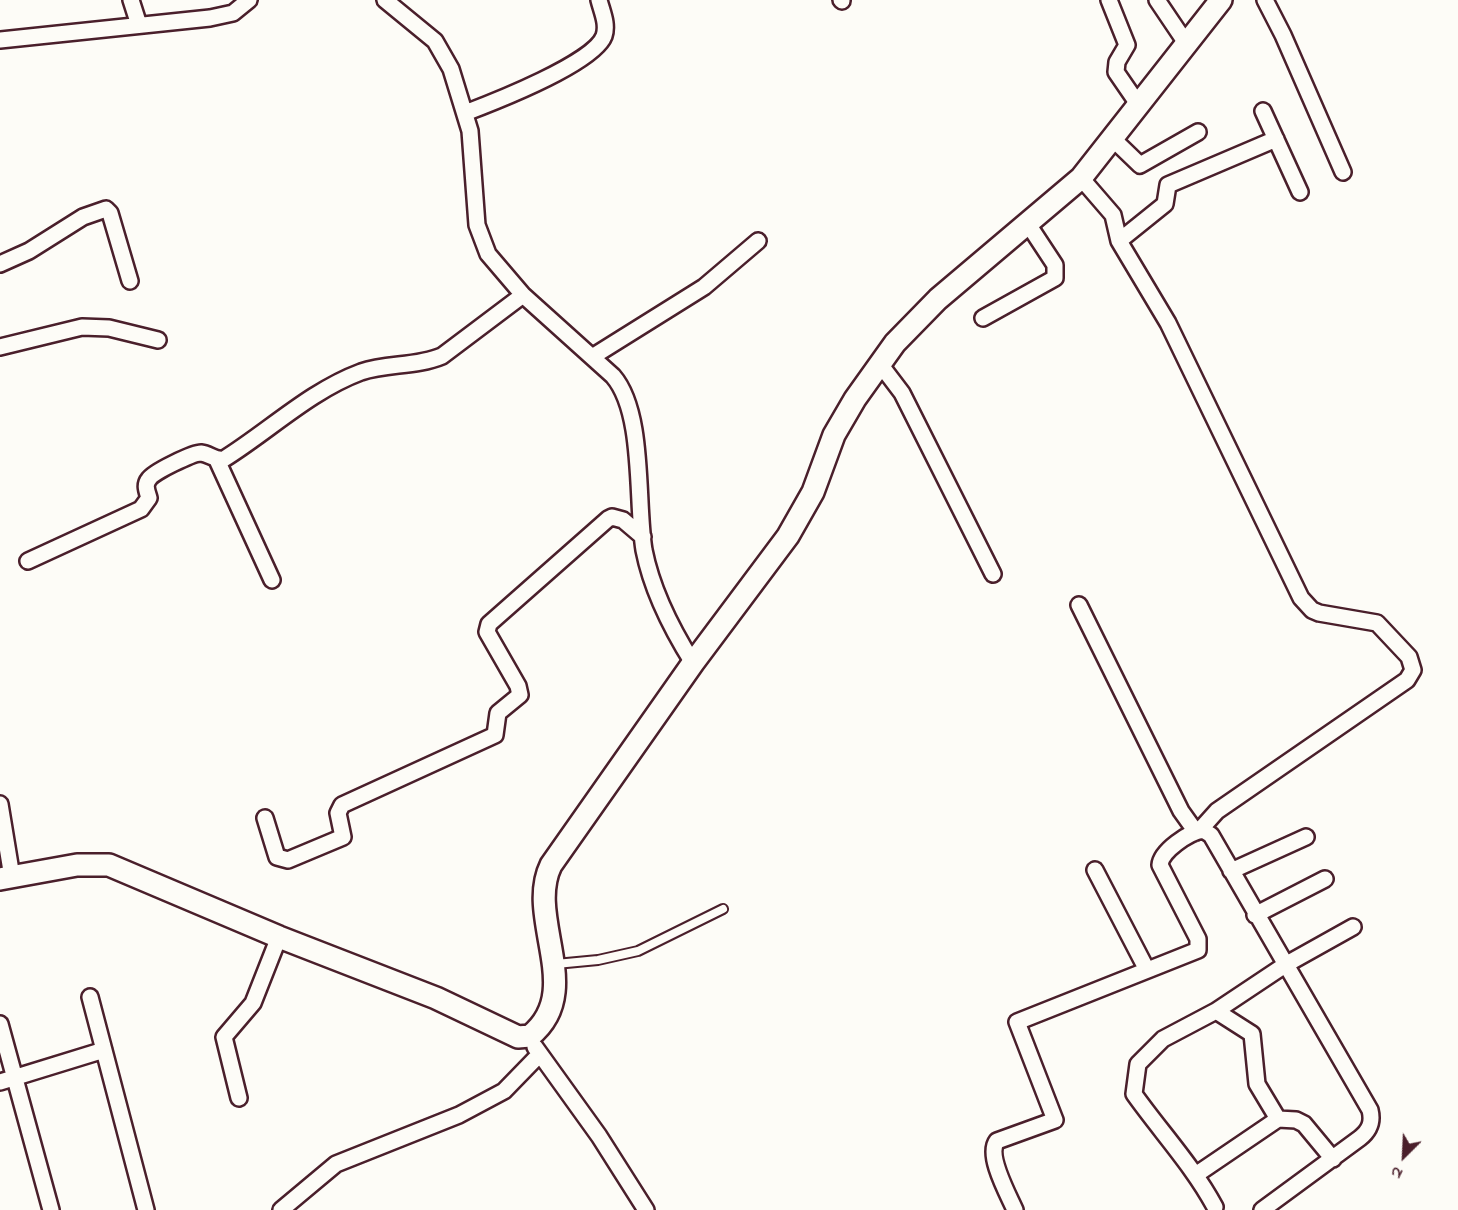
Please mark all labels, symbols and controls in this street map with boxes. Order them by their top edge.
north arrow [1374,1126,1434,1186]
text: N [1387,1159,1406,1186]

